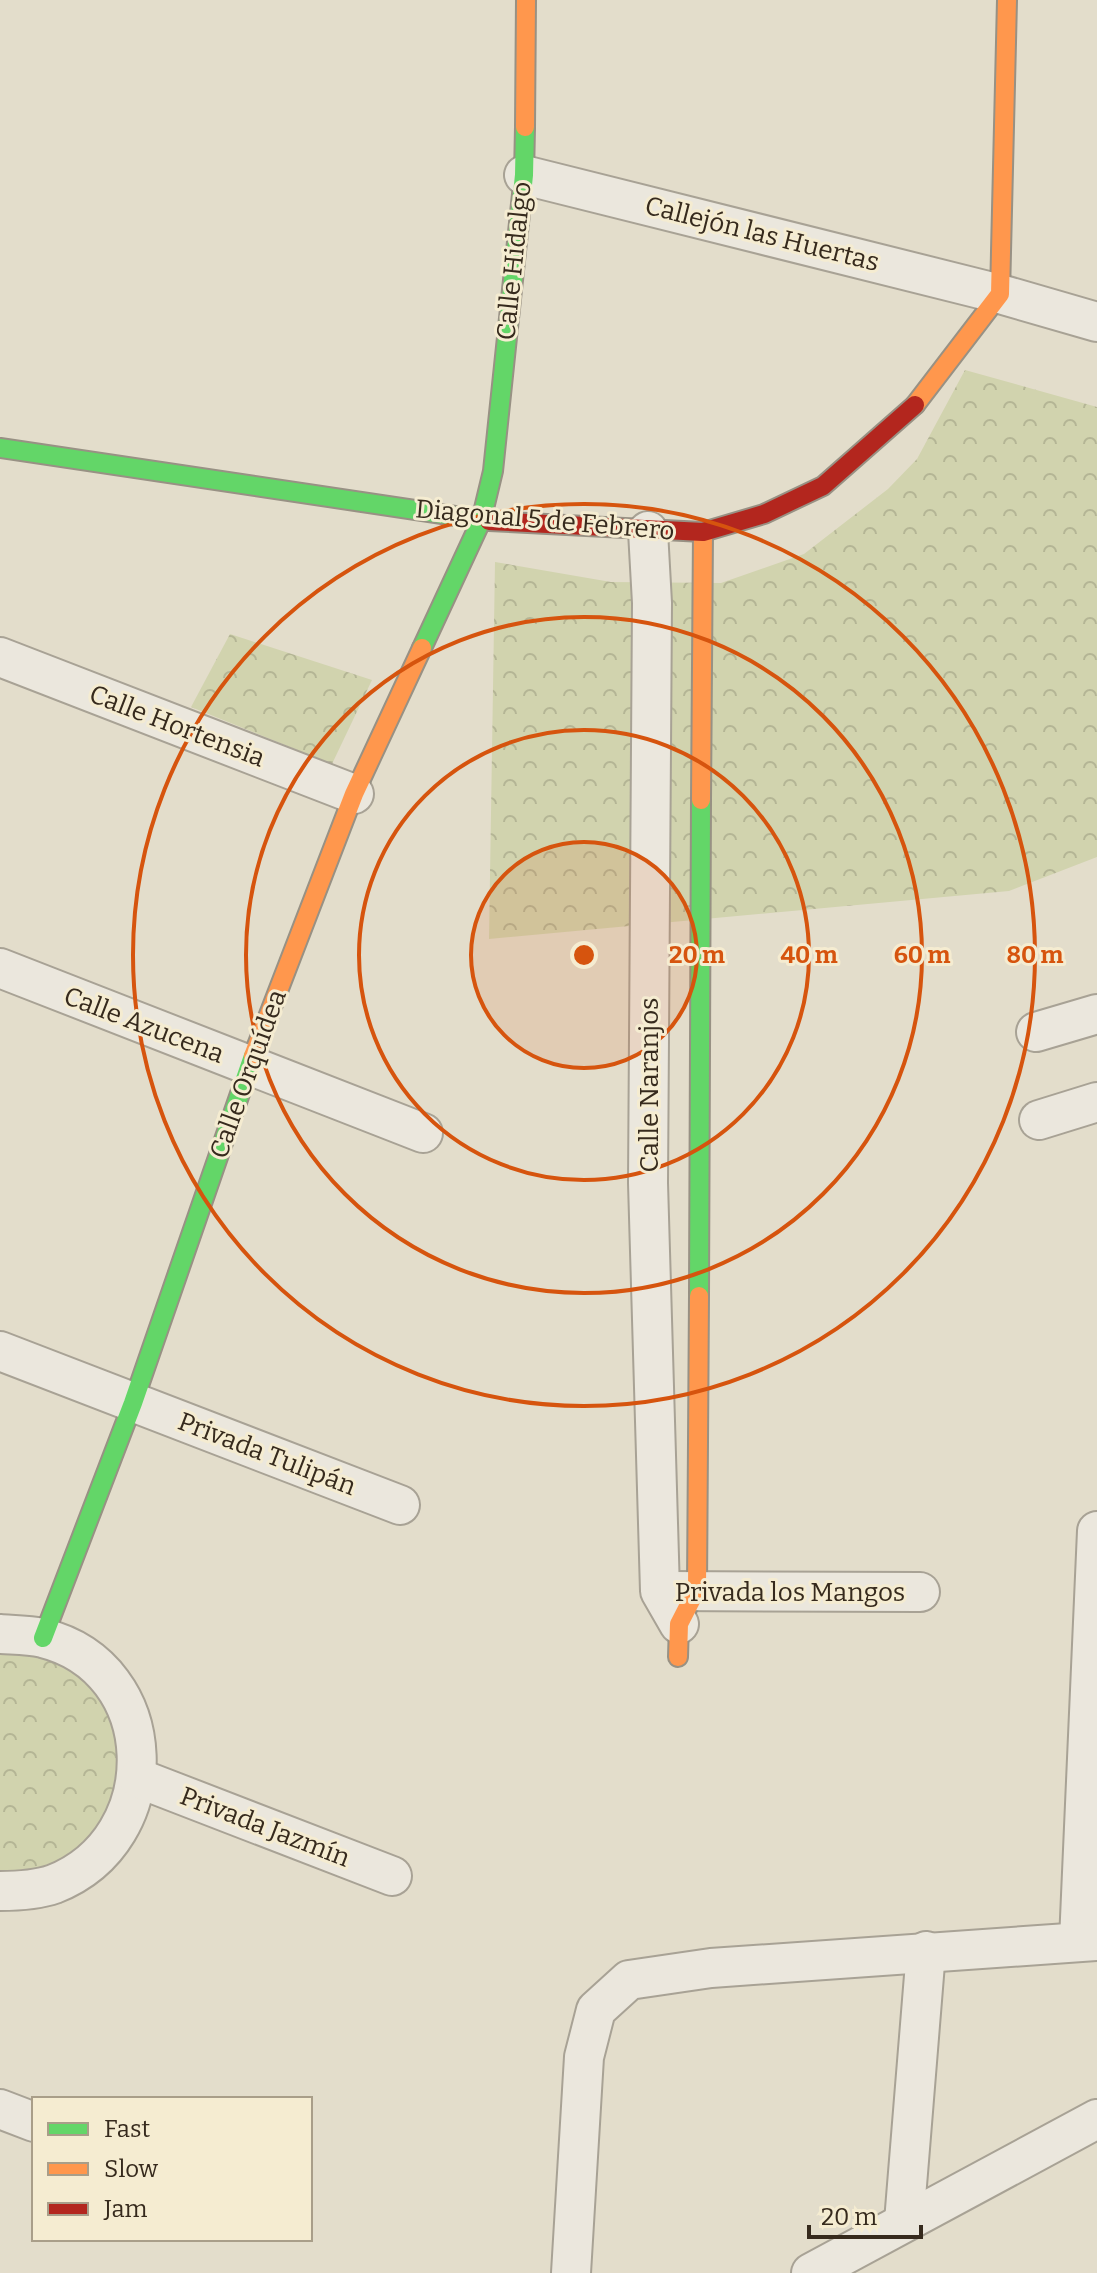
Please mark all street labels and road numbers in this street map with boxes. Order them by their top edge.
street label: Calle Hidalgo [490,180,538,342]
street label: Callejón las Huertas [642,190,882,278]
street label: Diagonal 5 de Febrero [414,493,676,547]
street label: Calle Hortensia [85,678,269,774]
street label: Calle Azucena [60,980,228,1070]
street label: Calle Orquídea [203,985,293,1163]
street label: Calle Naranjos [634,997,665,1173]
street label: Privada Tulipán [174,1406,361,1502]
street label: Privada los Mangos [675,1577,905,1608]
street label: Privada Jazmín [176,1780,355,1874]

